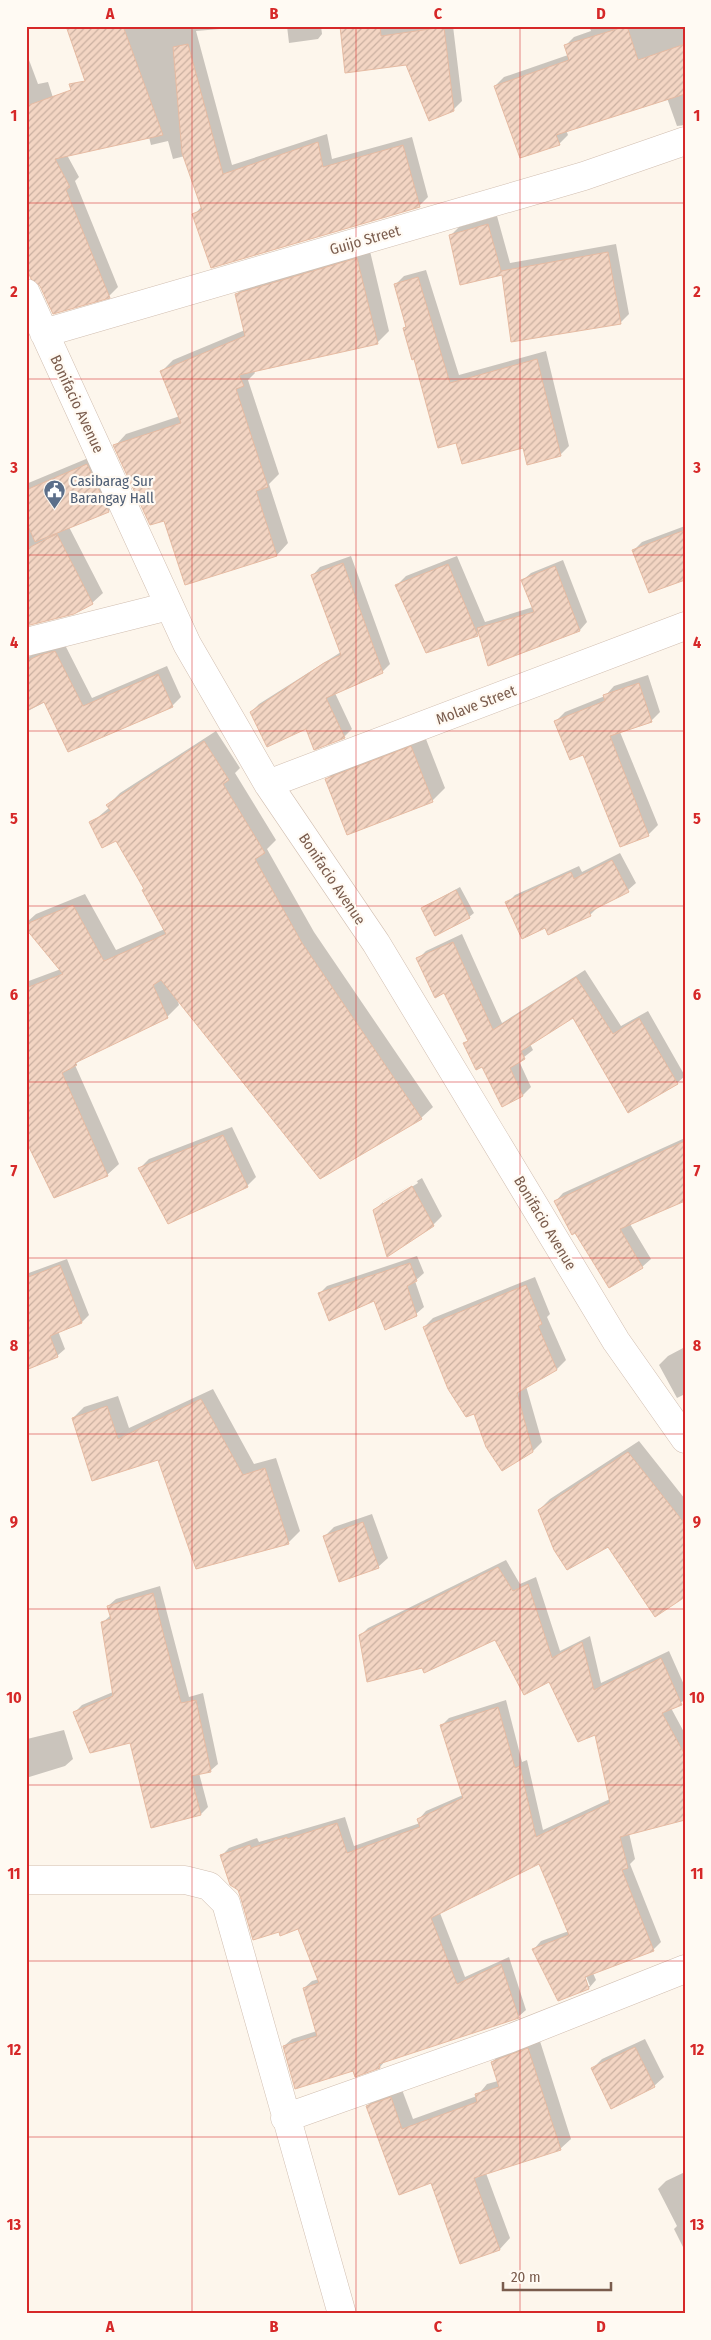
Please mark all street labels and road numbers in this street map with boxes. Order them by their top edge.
street label: Guijo Street [328,221,402,259]
street label: Bonifacio Avenue [46,352,108,456]
street label: Molave Street [434,682,519,728]
street label: Bonifacio Avenue [295,830,369,928]
street label: Bonifacio Avenue [510,1173,580,1273]

